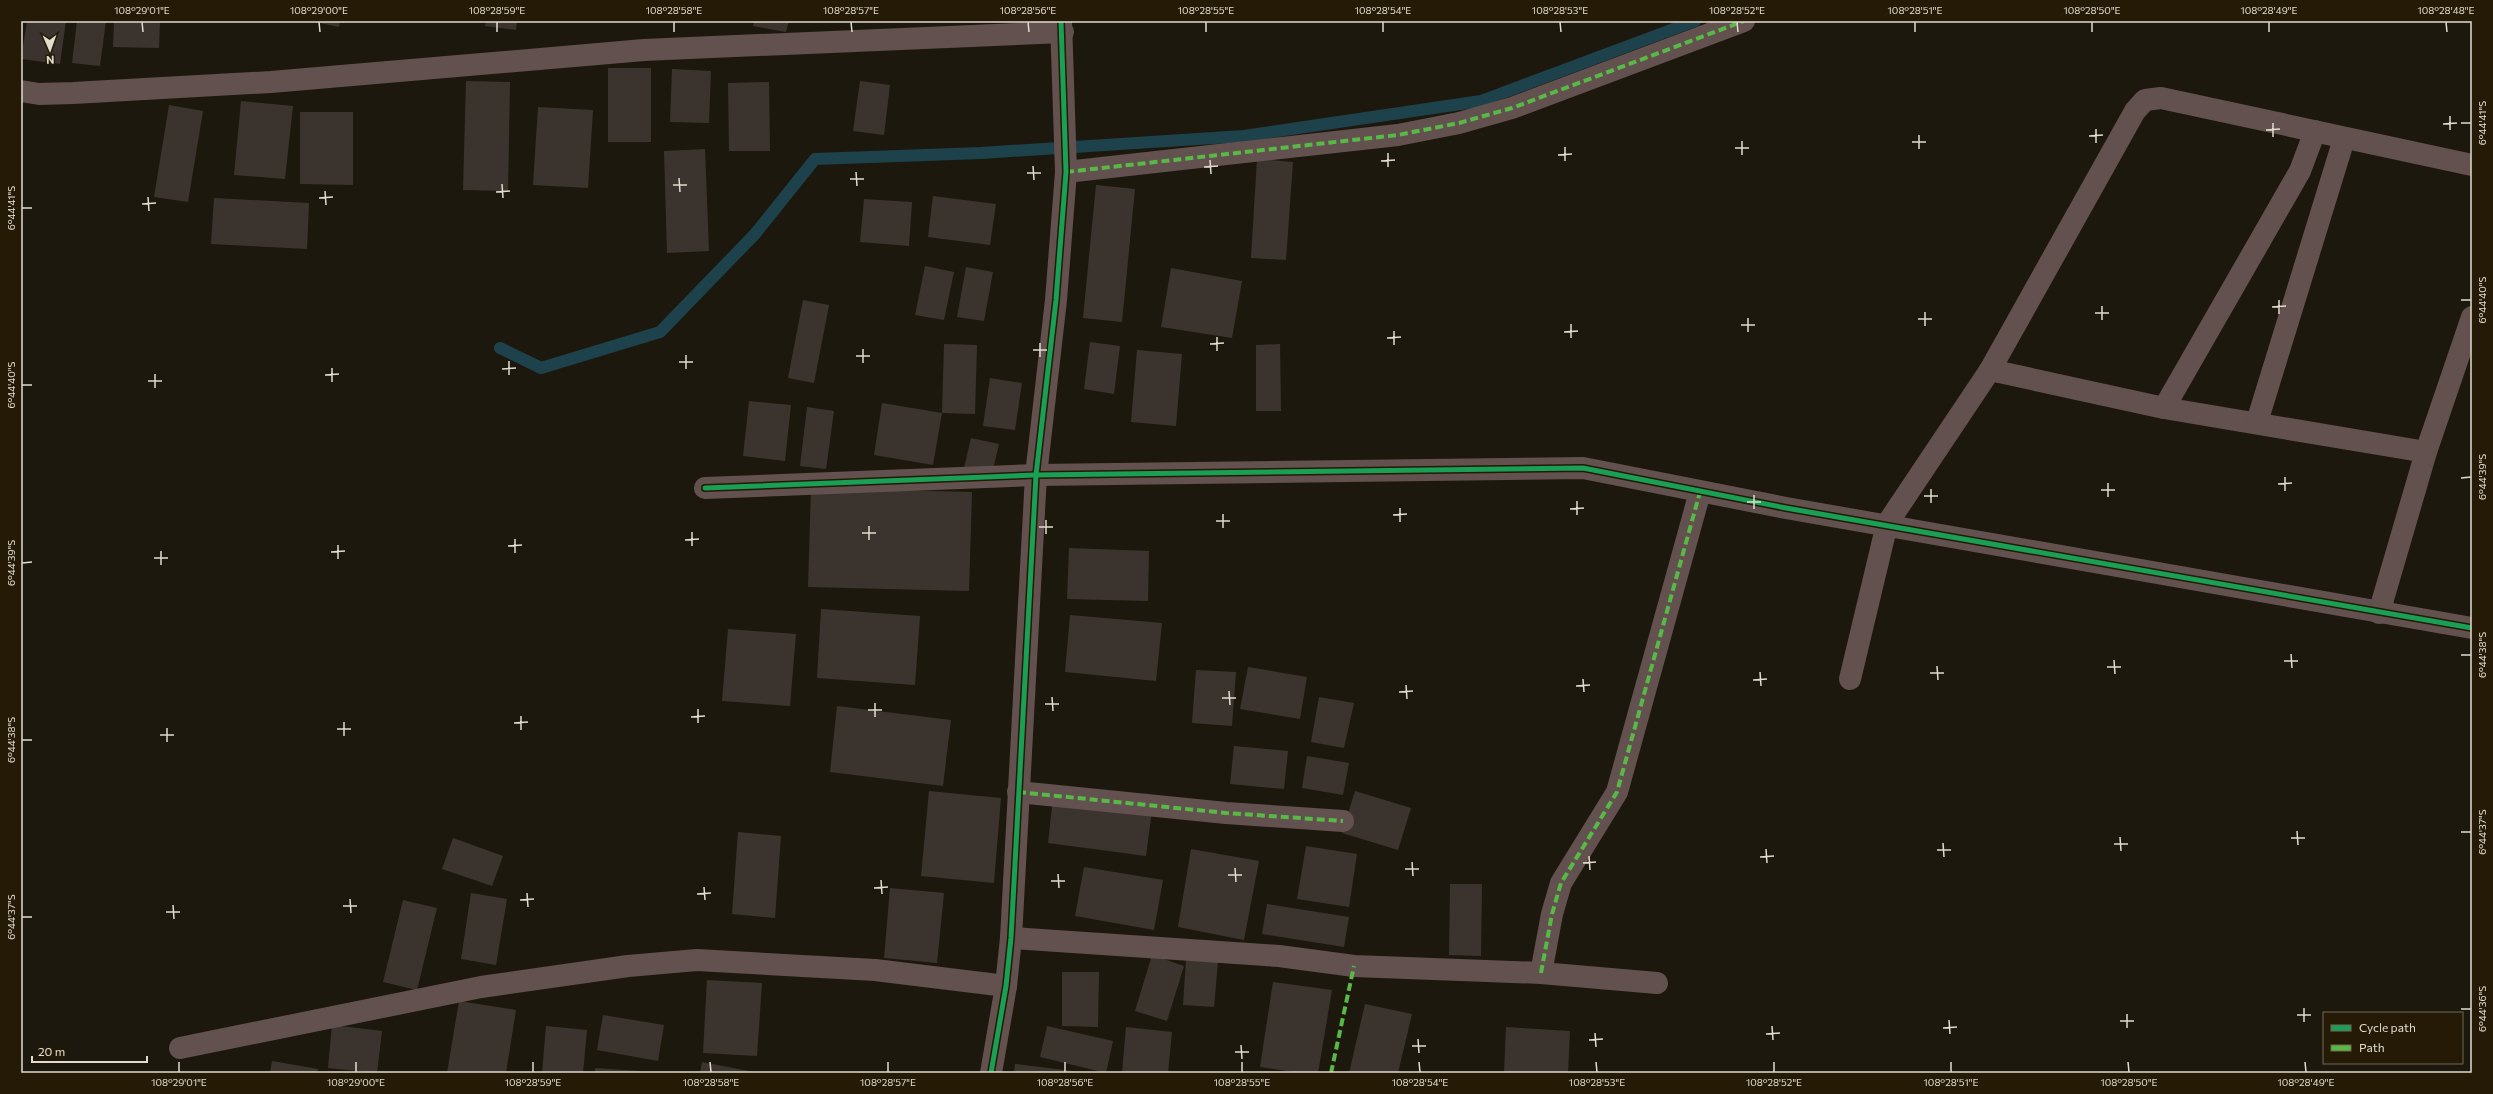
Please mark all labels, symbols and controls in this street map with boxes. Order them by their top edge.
text: 108°29'01"E [114,4,170,16]
text: 108°29'00"E [290,4,348,16]
text: 108°28'59"E [469,4,525,16]
text: 108°28'58"E [646,4,702,16]
text: 108°28'57"E [823,4,879,16]
text: 108°28'56"E [1000,4,1056,16]
text: 108°28'55"E [1178,4,1234,16]
text: 108°28'54"E [1355,4,1411,16]
text: 108°28'53"E [1532,4,1588,16]
text: 108°28'52"E [1709,4,1765,16]
text: 108°28'51"E [1888,4,1942,16]
text: 108°28'50"E [2063,4,2121,16]
text: 108°28'49"E [2241,4,2298,16]
text: 108°28'48"E [2418,4,2475,16]
north arrow [30,30,70,70]
text: N [46,54,55,67]
text: 6°44'41"S [2476,101,2488,145]
text: 6°44'41"S [5,186,17,230]
text: 6°44'40"S [2476,276,2488,323]
text: 6°44'40"S [5,361,17,408]
text: 6°44'39"S [2476,454,2488,500]
text: 6°44'39"S [5,540,17,586]
text: 6°44'38"S [2476,632,2488,678]
text: 6°44'38"S [5,717,17,763]
text: 6°44'37"S [2476,809,2488,855]
text: 6°44'37"S [5,894,17,940]
text: 6°44'36"S [2476,986,2488,1032]
legend [2323,1012,2463,1064]
text: Cycle path [2359,1020,2416,1034]
scale bar [32,1038,147,1064]
text: Path [2359,1040,2385,1054]
text: 20 m [38,1044,65,1058]
text: 108°29'01"E [151,1076,207,1088]
text: 108°29'00"E [327,1076,385,1088]
text: 108°28'59"E [505,1076,561,1088]
text: 108°28'58"E [683,1076,739,1088]
text: 108°28'57"E [860,1076,916,1088]
text: 108°28'56"E [1037,1076,1093,1088]
text: 108°28'55"E [1214,1076,1270,1088]
text: 108°28'54"E [1392,1076,1448,1088]
text: 108°28'53"E [1569,1076,1625,1088]
text: 108°28'52"E [1746,1076,1802,1088]
text: 108°28'51"E [1924,1076,1978,1088]
text: 108°28'50"E [2100,1076,2158,1088]
text: 108°28'49"E [2278,1076,2335,1088]

